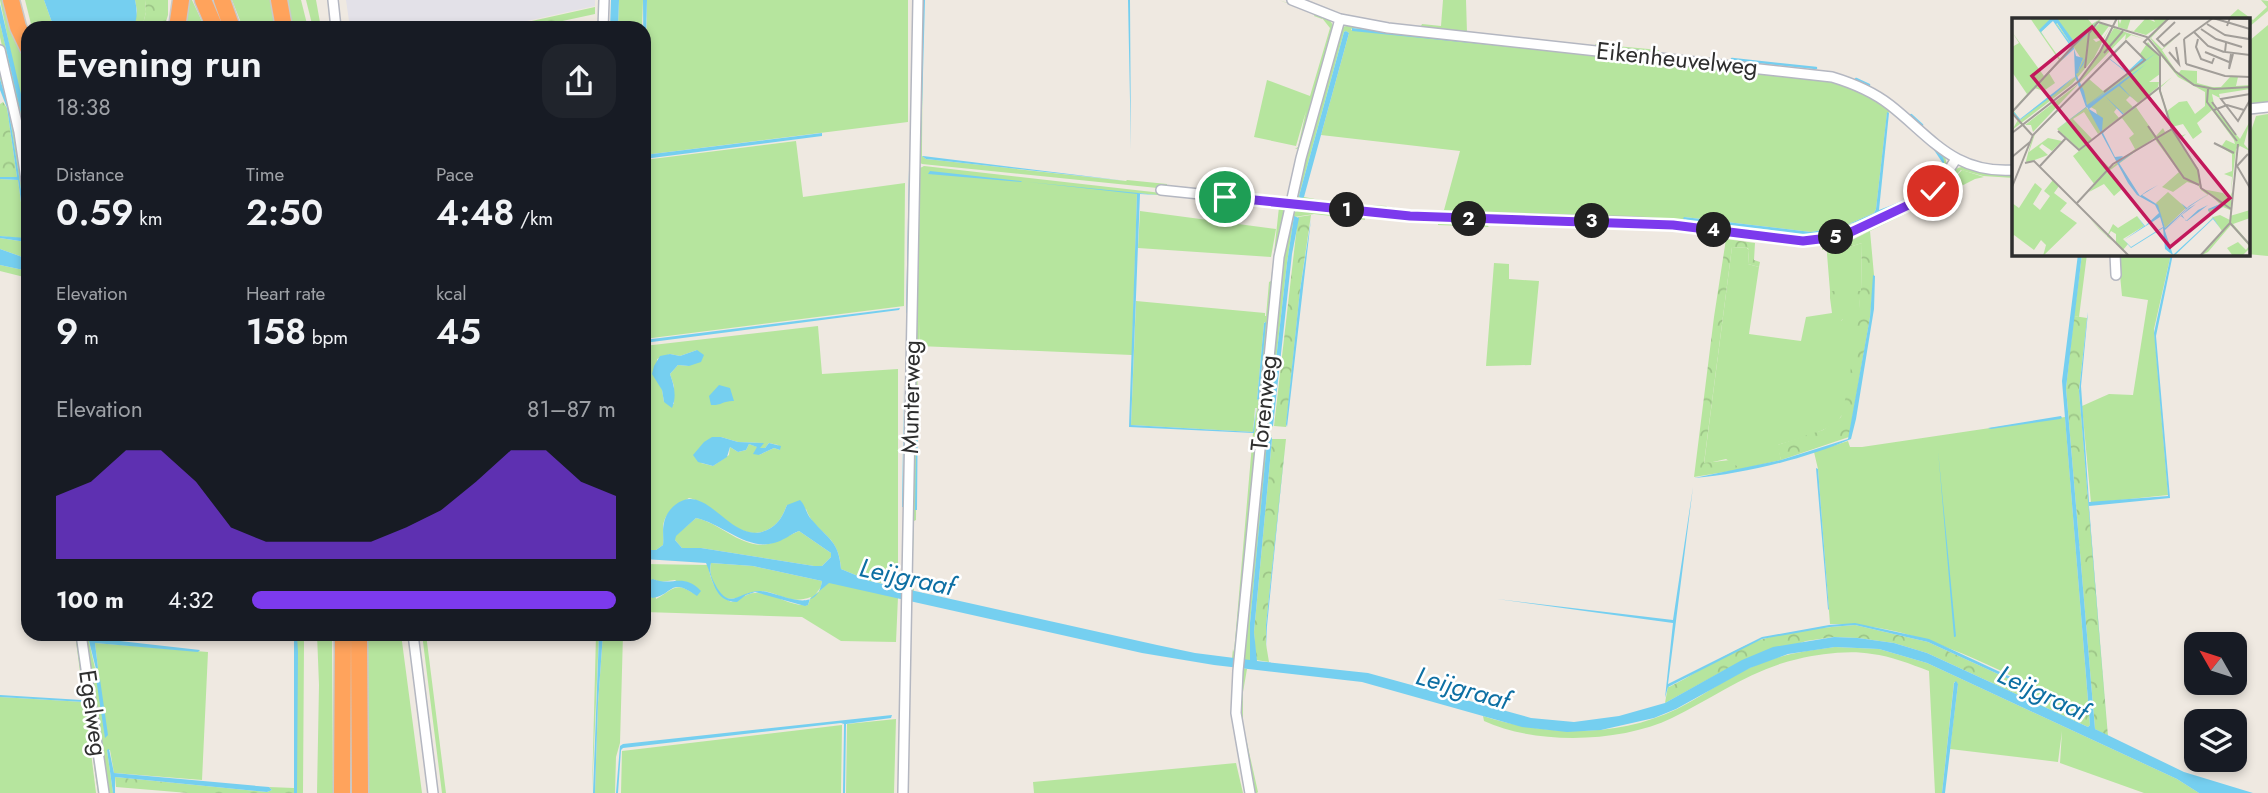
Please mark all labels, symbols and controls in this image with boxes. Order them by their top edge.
inset map [2012,18,2250,256]
street label: Eikenheuvelweg [1595,33,1760,84]
text: Evening run [56,36,262,91]
button: share [542,44,616,118]
text: 18:38 [56,90,111,124]
text: Distance [56,161,124,188]
text: Time [246,161,284,188]
text: Pace [436,161,474,188]
pin [1903,161,1963,221]
pin [1195,167,1255,227]
icon: check [1914,172,1952,210]
icon: arrive [1206,178,1244,216]
text: 0.59 [56,188,134,238]
text: 2:50 [246,188,323,238]
text: 4:48 [436,188,514,238]
pin: 1 [1330,192,1364,228]
text: 1 [1342,196,1351,223]
pin: 2 [1452,202,1486,236]
pin: 3 [1574,204,1610,238]
text: km [134,205,163,232]
text: /km [514,205,553,232]
text: 2 [1462,205,1475,232]
text: 3 [1586,207,1597,234]
pin: 4 [1696,212,1732,247]
text: 4 [1707,216,1720,243]
pin: 5 [1818,219,1854,254]
text: 5 [1829,223,1842,250]
text: Elevation [56,280,128,307]
text: Heart rate [246,280,325,307]
text: kcal [436,280,467,307]
text: 9 [56,307,78,357]
text: 158 [246,307,306,357]
text: 45 [436,307,481,357]
text: m [78,324,99,351]
text: bpm [306,324,348,351]
street label: Munterweg [892,340,929,454]
street label: Torenweg [1241,353,1286,453]
text: Elevation [56,392,143,426]
text: 81–87 m [527,392,616,426]
water label: Leijgraaf [856,548,962,606]
text: 100 m [56,583,124,617]
text: 4:32 [168,583,214,617]
north arrow [2184,632,2247,695]
map controls [2184,632,2247,772]
water label: Leijgraaf [1991,655,2098,732]
water label: Leijgraaf [1411,656,1518,721]
street label: Egelweg [70,668,117,758]
button: layers [2184,709,2247,772]

